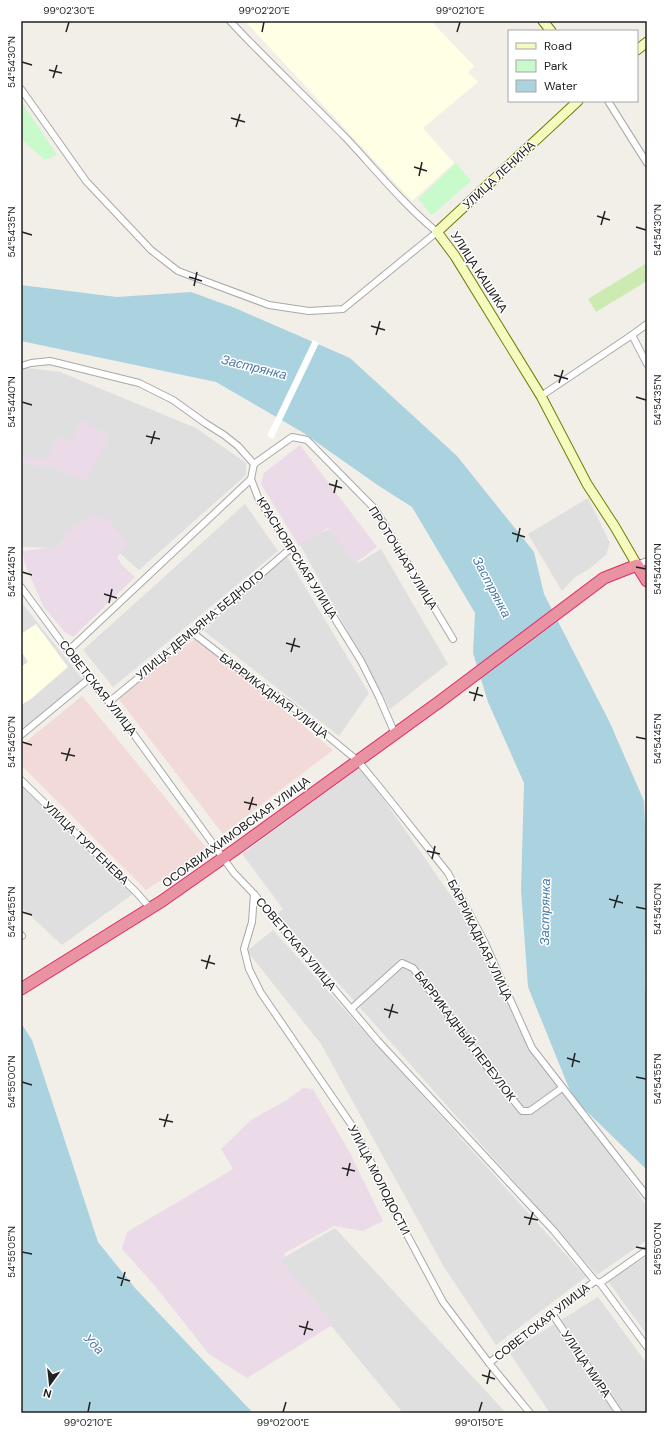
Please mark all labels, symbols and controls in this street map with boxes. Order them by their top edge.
text: 99°02'30"E [43,4,95,17]
text: 99°02'20"E [238,4,290,17]
text: 99°02'10"E [436,4,485,17]
legend [508,30,638,102]
text: 54°54'30"N [5,36,18,88]
text: Road [544,38,572,54]
text: Park [544,58,568,74]
text: Water [544,78,578,94]
street label: УЛИЦА ЛЕНИНА [459,137,539,213]
text: 54°54'30"N [651,204,664,256]
text: 54°54'35"N [5,206,18,258]
street label: УЛИЦА КАШИКА [447,228,511,316]
water label: Застрянка [219,351,289,383]
text: 54°54'35"N [651,374,664,426]
text: 54°54'40"N [5,376,18,428]
street label: КРАСНОЯРСКАЯ УЛИЦА [253,494,341,622]
street label: ПРОТОЧНАЯ УЛИЦА [365,503,441,613]
text: 54°54'40"N [651,543,664,595]
text: 54°54'45"N [5,547,18,597]
water label: Застрянка [469,553,515,621]
street label: УЛИЦА ДЕМЬЯНА БЕДНОГО [132,566,268,684]
street label: СОВЕТСКАЯ УЛИЦА [56,637,140,739]
street label: БАРРИКАДНАЯ УЛИЦА [216,650,332,742]
text: 54°54'45"N [651,714,664,764]
text: 54°54'50"N [5,716,18,768]
street label: ОСОАВИАХИМОВСКАЯ УЛИЦА [159,773,313,891]
street label: УЛИЦА ТУРГЕНЕВА [40,798,132,888]
street label: БАРРИКАДНАЯ УЛИЦА [444,877,516,1003]
water label: Застрянка [536,878,554,946]
text: 54°54'50"N [651,883,664,935]
text: 54°54'55"N [5,886,18,937]
street label: СОВЕТСКАЯ УЛИЦА [252,894,340,994]
street label: БАРРИКАДНЫЙ ПЕРЕУЛОК [411,968,519,1104]
text: 54°54'55"N [651,1053,664,1104]
text: 54°55'00"N [5,1056,18,1108]
street label: УЛИЦА МОЛОДОСТИ [344,1122,414,1238]
text: 54°55'00"N [651,1223,664,1275]
text: 54°55'05"N [5,1226,18,1278]
street label: СОВЕТСКАЯ УЛИЦА [491,1280,593,1364]
street label: УЛИЦА МИРА [558,1327,614,1401]
water label: Уда [79,1329,108,1358]
north arrow [30,1364,70,1404]
text: N [42,1386,53,1401]
text: 99°02'10"E [64,1416,113,1429]
text: 99°02'00"E [257,1416,310,1429]
text: 99°01'50"E [455,1416,504,1429]

